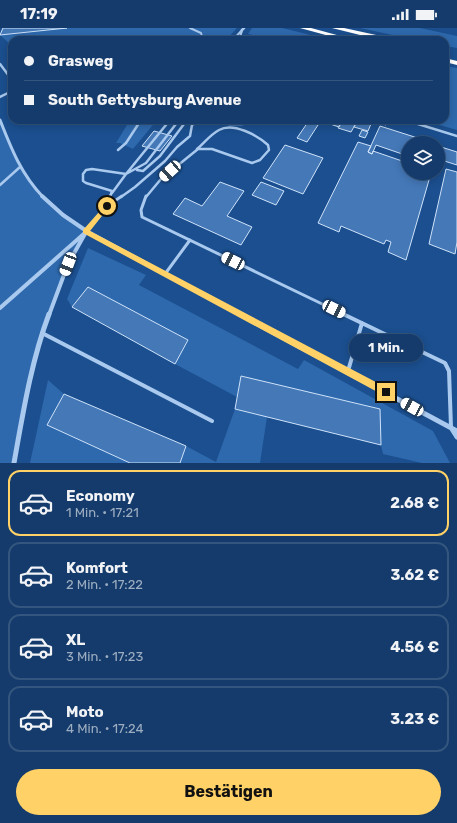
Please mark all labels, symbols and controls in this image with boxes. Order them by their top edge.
text: 17:19 [20,5,58,23]
text: Grasweg [48,52,113,70]
text: South Gettysburg Avenue [48,91,241,109]
map controls [401,136,445,180]
button: layers [401,136,445,180]
car [157,159,183,183]
route start [98,197,116,215]
car [220,250,246,272]
car [58,251,78,277]
car [321,298,347,320]
callout: 1 Min. [349,334,423,362]
text: 1 Min. [368,340,404,355]
route end [377,383,395,401]
car [399,396,425,418]
icon: car [18,485,54,521]
text: Economy [66,487,135,505]
text: 2.68 € [390,494,439,512]
text: 1 Min. · 17:21 [66,505,139,520]
icon: car [18,557,54,593]
text: Komfort [66,559,128,577]
text: 3.62 € [390,566,439,584]
text: 2 Min. · 17:22 [66,577,143,592]
icon: car [18,629,54,665]
text: XL [66,631,85,649]
text: 4.56 € [390,638,439,656]
text: 3 Min. · 17:23 [66,649,143,664]
icon: car [18,701,54,737]
text: Moto [66,703,104,721]
text: 3.23 € [390,710,439,728]
text: 4 Min. · 17:24 [66,721,144,736]
button: Bestätigen [16,769,441,815]

